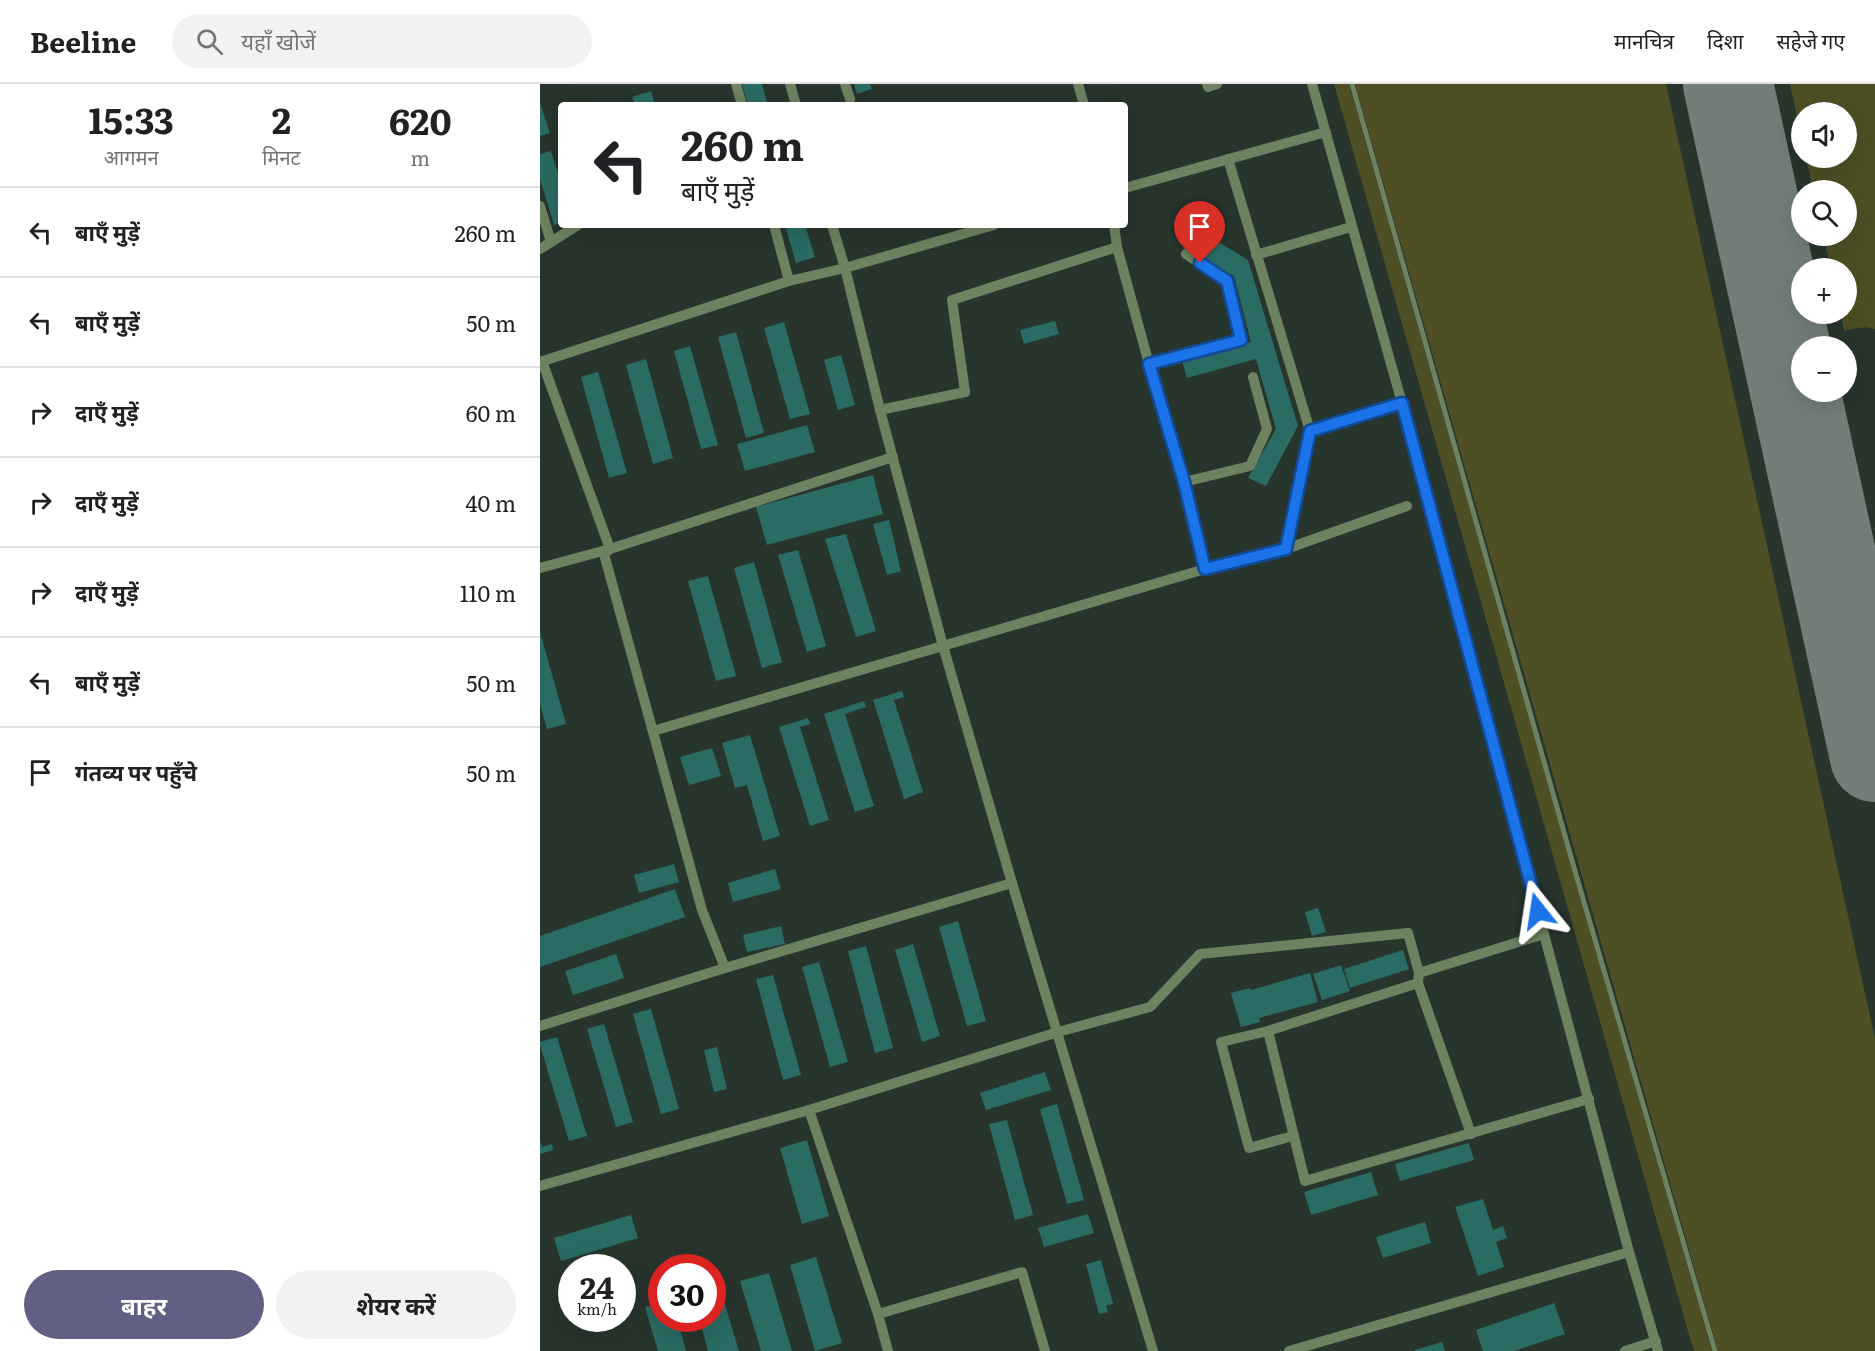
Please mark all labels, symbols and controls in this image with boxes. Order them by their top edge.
search box [172,14,592,68]
text: Beeline [30,20,136,62]
text: यहाँ खोजें [241,24,316,57]
text: मानचित्र [1614,24,1674,55]
text: दिशा [1707,24,1743,55]
text: सहेजे गए [1776,24,1845,55]
icon: search [193,25,226,58]
text: 15:33 [88,92,174,145]
text: 2 [272,92,291,145]
text: 620 [389,93,452,146]
map controls [1791,102,1857,402]
button: sound [1791,102,1857,168]
text: 260 m [681,112,804,174]
icon: left [582,126,660,204]
text: आगमन [104,141,159,171]
text: मिनट [262,141,301,171]
text: m [411,142,430,172]
text: बाएँ मुड़ें [681,169,754,209]
button: search [1791,180,1857,246]
pin [1174,201,1225,263]
icon: arrive [1183,210,1216,243]
text: बाएँ मुड़ें [75,215,140,248]
icon: left [24,216,57,249]
text: 260 m [455,216,516,249]
button: + [1791,258,1857,324]
text: बाएँ मुड़ें [75,305,140,338]
icon: left [24,306,57,339]
text: 50 m [466,306,516,339]
button: − [1791,336,1857,402]
text: दाएँ मुड़ें [75,395,138,428]
icon: right [24,396,57,429]
text: 60 m [466,396,516,429]
text: दाएँ मुड़ें [75,485,138,518]
icon: right [24,486,57,519]
text: 40 m [465,486,516,519]
text: दाएँ मुड़ें [75,575,138,608]
icon: right [24,576,57,609]
text: 110 m [460,576,516,609]
text: बाएँ मुड़ें [75,665,140,698]
icon: left [24,666,57,699]
text: 50 m [466,666,516,699]
text: गंतव्य पर पहुँचे [75,755,197,788]
icon: arrive [24,756,57,789]
text: 50 m [466,756,516,789]
position arrow [1506,879,1570,943]
speed limit sign: 30 [648,1254,726,1332]
text: 24 [580,1264,614,1308]
button: बाहर [24,1270,264,1339]
button: शेयर करें [276,1270,516,1339]
text: km/h [577,1297,617,1320]

